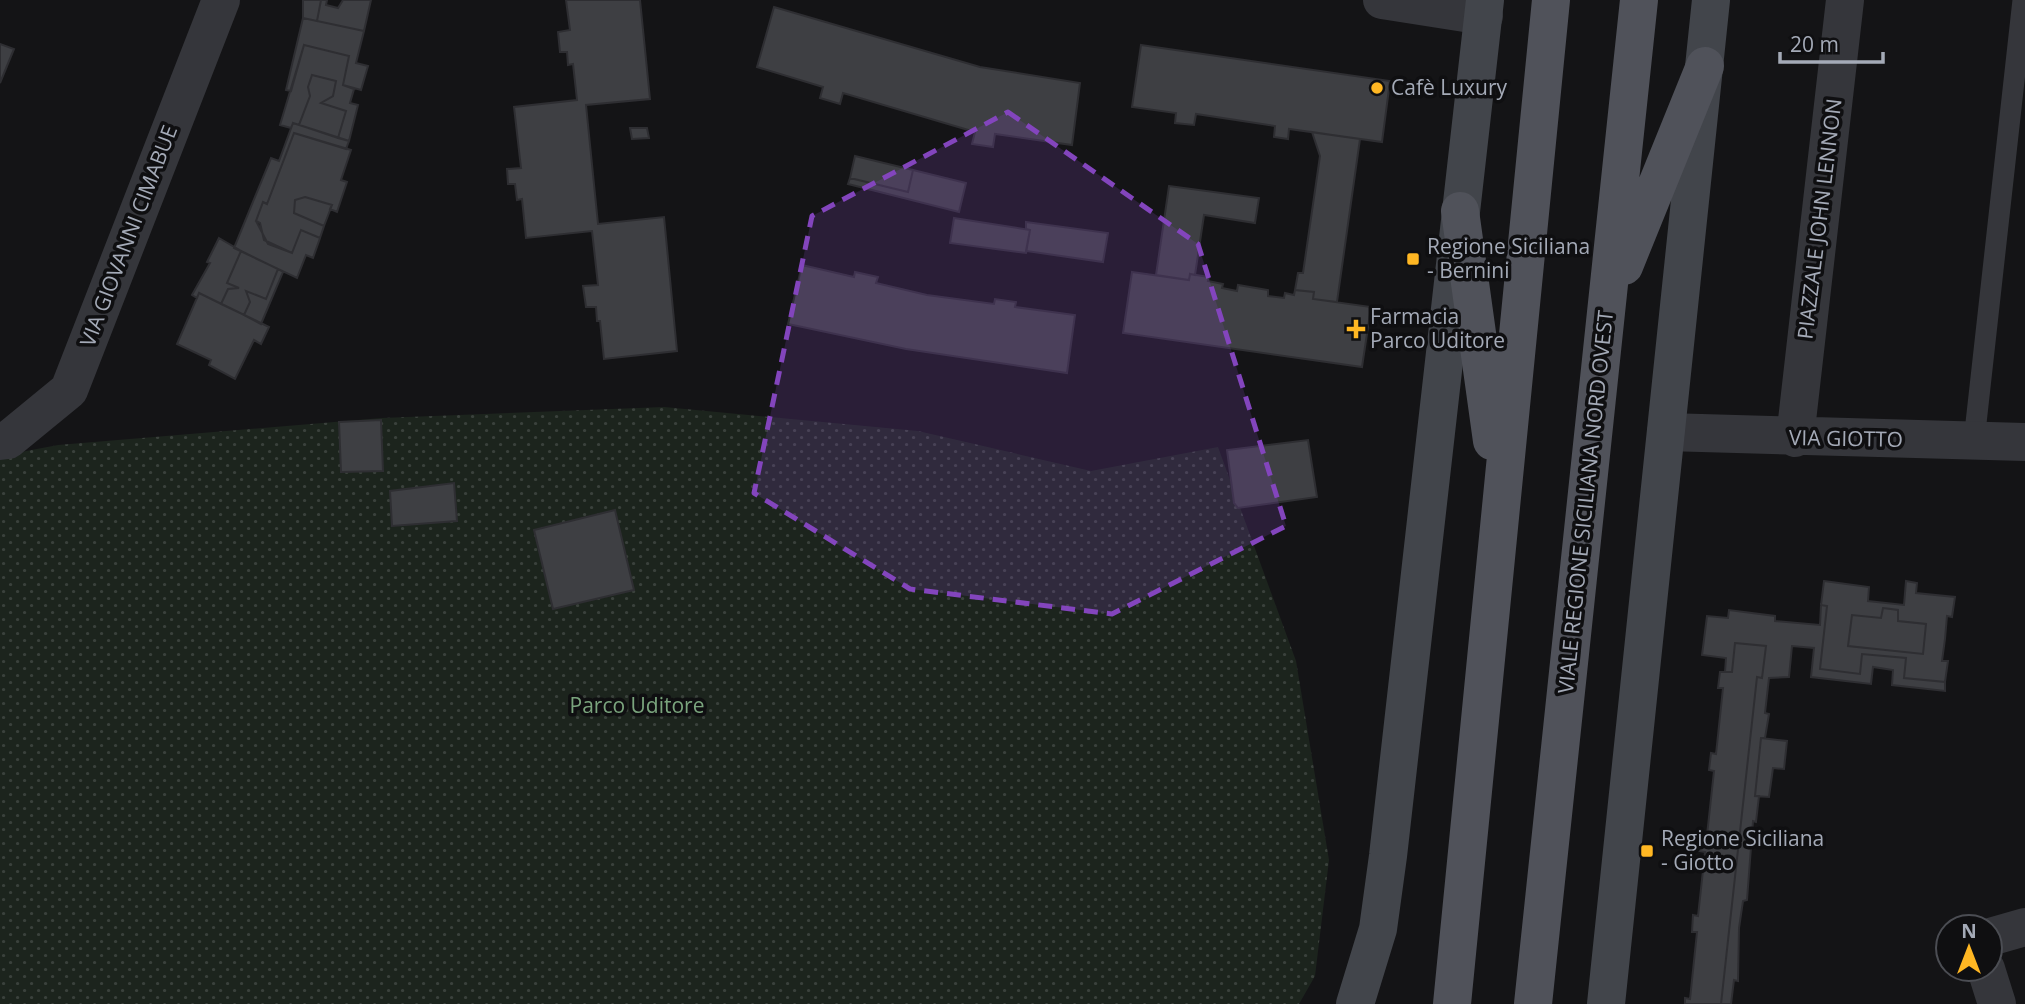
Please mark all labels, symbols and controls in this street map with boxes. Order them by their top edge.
scale bar [1780,21,1883,65]
text: 20 m [1790,30,1839,58]
place label: Cafè Luxury [1391,73,1508,101]
marker: Cafè Luxury [1369,80,1385,96]
street label: PIAZZALE JOHN LENNON [1790,97,1848,341]
street label: VIA GIOVANNI CIMABUE [73,121,183,350]
place label: Regione Siciliana - Bernini [1427,232,1590,284]
marker: Regione Siciliana - Bernini [1405,251,1421,267]
place label: Farmacia Parco Uditore [1370,302,1505,354]
street label: VIALE REGIONE SICILIANA NORD OVEST [1551,308,1619,695]
marker: Farmacia Parco Uditore [1348,321,1364,337]
street label: VIA GIOTTO [1789,423,1903,453]
park label: Parco Uditore [570,691,704,719]
place label: Regione Siciliana - Giotto [1661,824,1824,876]
marker: Regione Siciliana - Giotto [1639,843,1655,859]
north arrow [1934,913,2004,983]
text: N [1961,918,1977,944]

